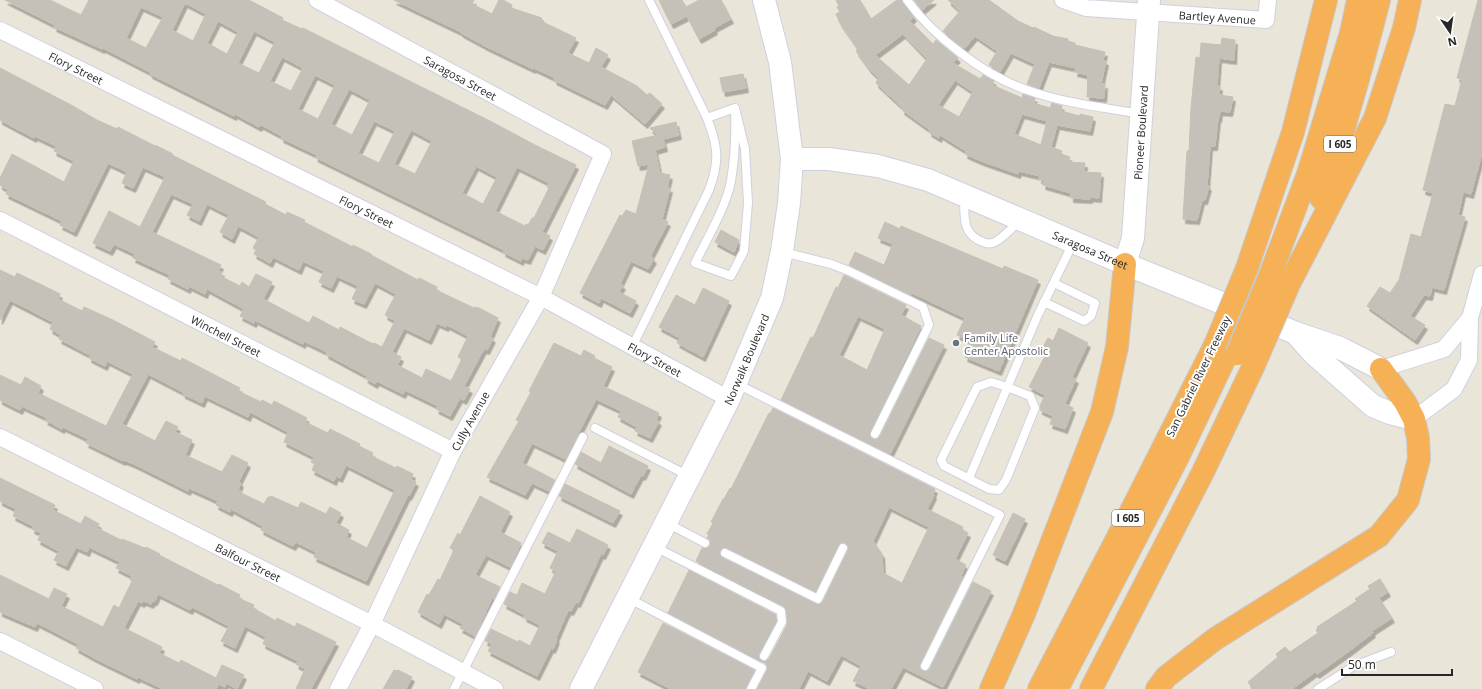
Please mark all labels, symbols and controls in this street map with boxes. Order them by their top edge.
street label: Bartley Avenue [1178,7,1256,27]
north arrow [1430,12,1470,52]
text: N [1446,34,1458,51]
street label: Flory Street [47,48,106,87]
street label: Saragosa Street [422,52,500,103]
street label: Pioneer Boulevard [1129,85,1151,180]
road number: I 605 [1324,136,1356,152]
street label: Flory Street [337,191,396,231]
street label: Saragosa Street [1051,227,1130,272]
street label: Winchell Street [189,311,264,360]
street label: Norwalk Boulevard [720,311,772,407]
street label: San Gabriel River Freeway [1162,313,1234,439]
place label: Family Life Center Apostolic [964,330,1048,358]
street label: Flory Street [626,338,684,379]
marker: Family Life Center Apostolic [951,338,961,348]
street label: Cully Avenue [447,389,493,453]
road number: I 605 [1112,510,1144,526]
street label: Balfour Street [213,539,284,585]
scale bar [1342,651,1452,677]
text: 50 m [1348,656,1376,673]

